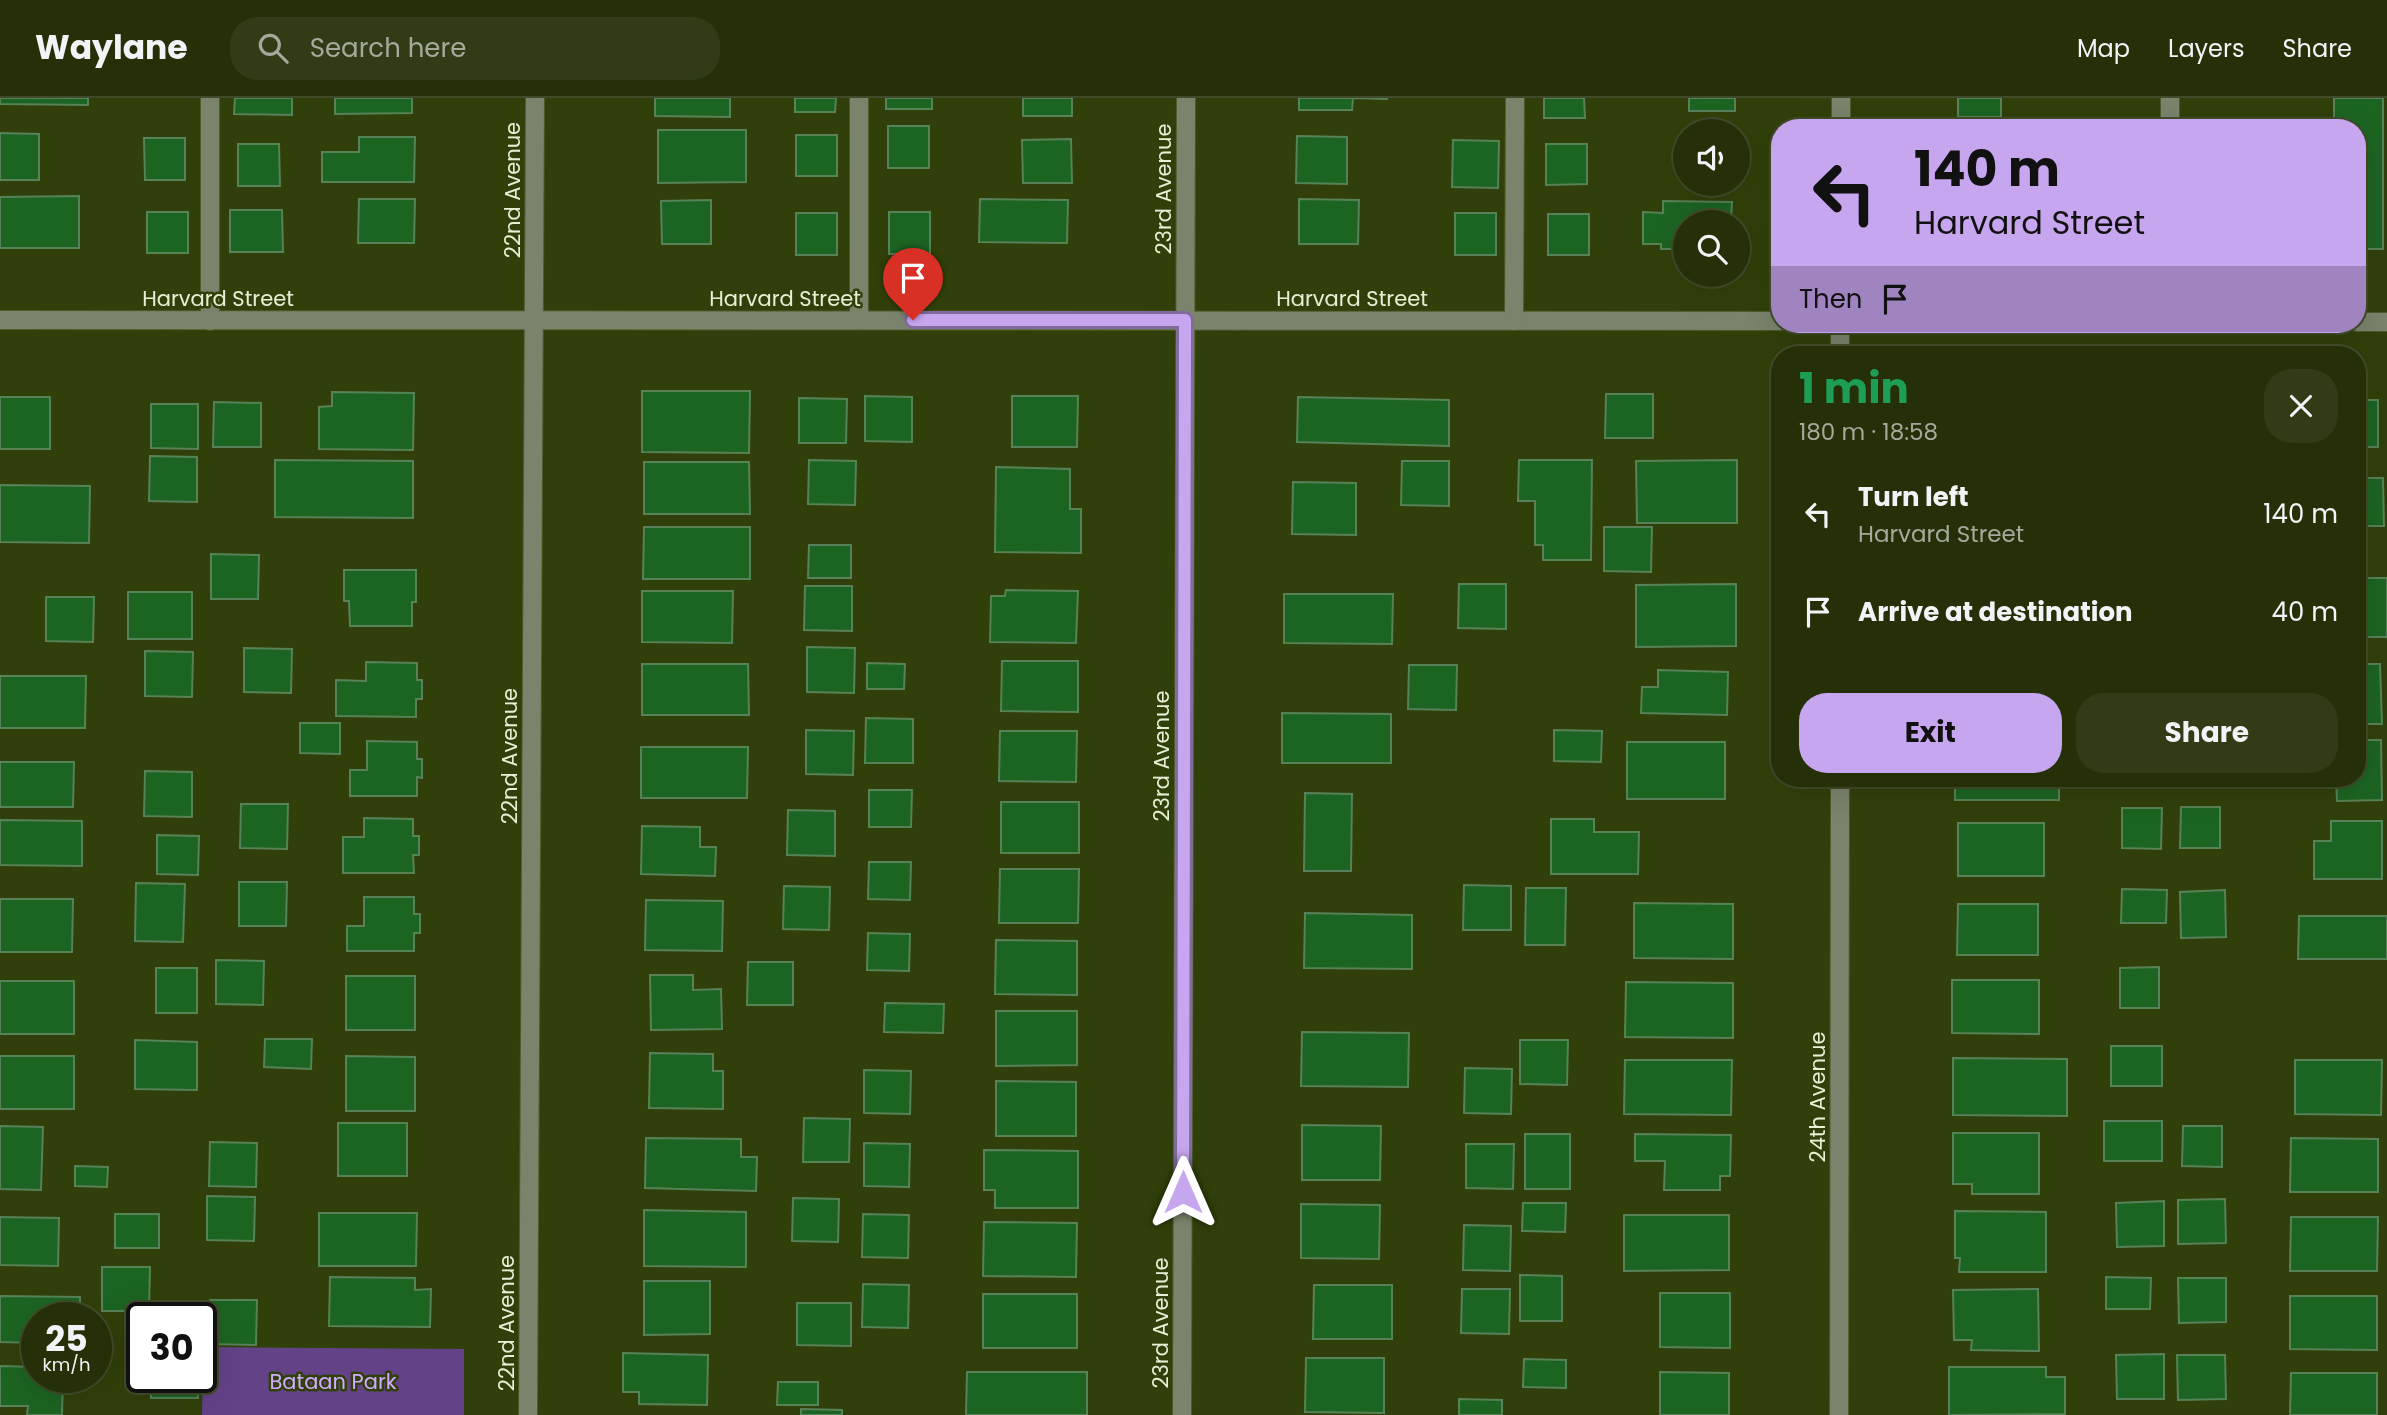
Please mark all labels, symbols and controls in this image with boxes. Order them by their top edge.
search box [230,17,720,80]
text: Waylane [35,24,188,71]
icon: search [254,29,292,67]
text: Search here [310,30,466,66]
text: Map [2077,32,2130,65]
text: Layers [2168,32,2244,65]
text: Share [2282,32,2352,65]
map controls [1673,119,1750,287]
button: sound [1673,119,1750,196]
street label: 22nd Avenue [498,122,527,258]
street label: 23rd Avenue [1149,124,1178,254]
text: 140 m [1914,135,2060,203]
icon: left [1799,147,1890,238]
text: Harvard Street [1914,200,2145,245]
button: search [1673,210,1750,287]
pin [883,248,943,320]
icon: arrive [894,259,932,297]
icon: arrive [1876,280,1914,318]
text: Then [1799,281,1862,317]
street label: Harvard Street [142,284,294,313]
street label: Harvard Street [709,284,861,313]
street label: Harvard Street [1276,284,1428,313]
text: 1 min [1799,359,1909,418]
button: close [2264,369,2338,443]
text: 180 m · 18:58 [1799,416,1938,448]
text: Turn left [1858,479,1969,515]
icon: left [1799,495,1837,533]
text: 140 m [2263,496,2338,532]
text: Harvard Street [1858,518,2024,550]
icon: arrive [1799,593,1837,631]
text: Arrive at destination [1858,594,2133,630]
text: 40 m [2272,594,2338,630]
street label: 22nd Avenue [495,688,524,824]
street label: 23rd Avenue [1147,691,1176,821]
button: Exit [1799,693,2062,773]
button: Share [2076,693,2338,773]
street label: 24th Avenue [1803,1032,1832,1162]
position arrow [1146,1155,1220,1229]
street label: 22nd Avenue [492,1255,521,1391]
street label: 23rd Avenue [1146,1258,1175,1388]
speed limit sign: 30 [126,1302,217,1393]
text: 25 [45,1314,88,1363]
text: km/h [43,1352,90,1377]
park label: Bataan Park [269,1367,397,1396]

